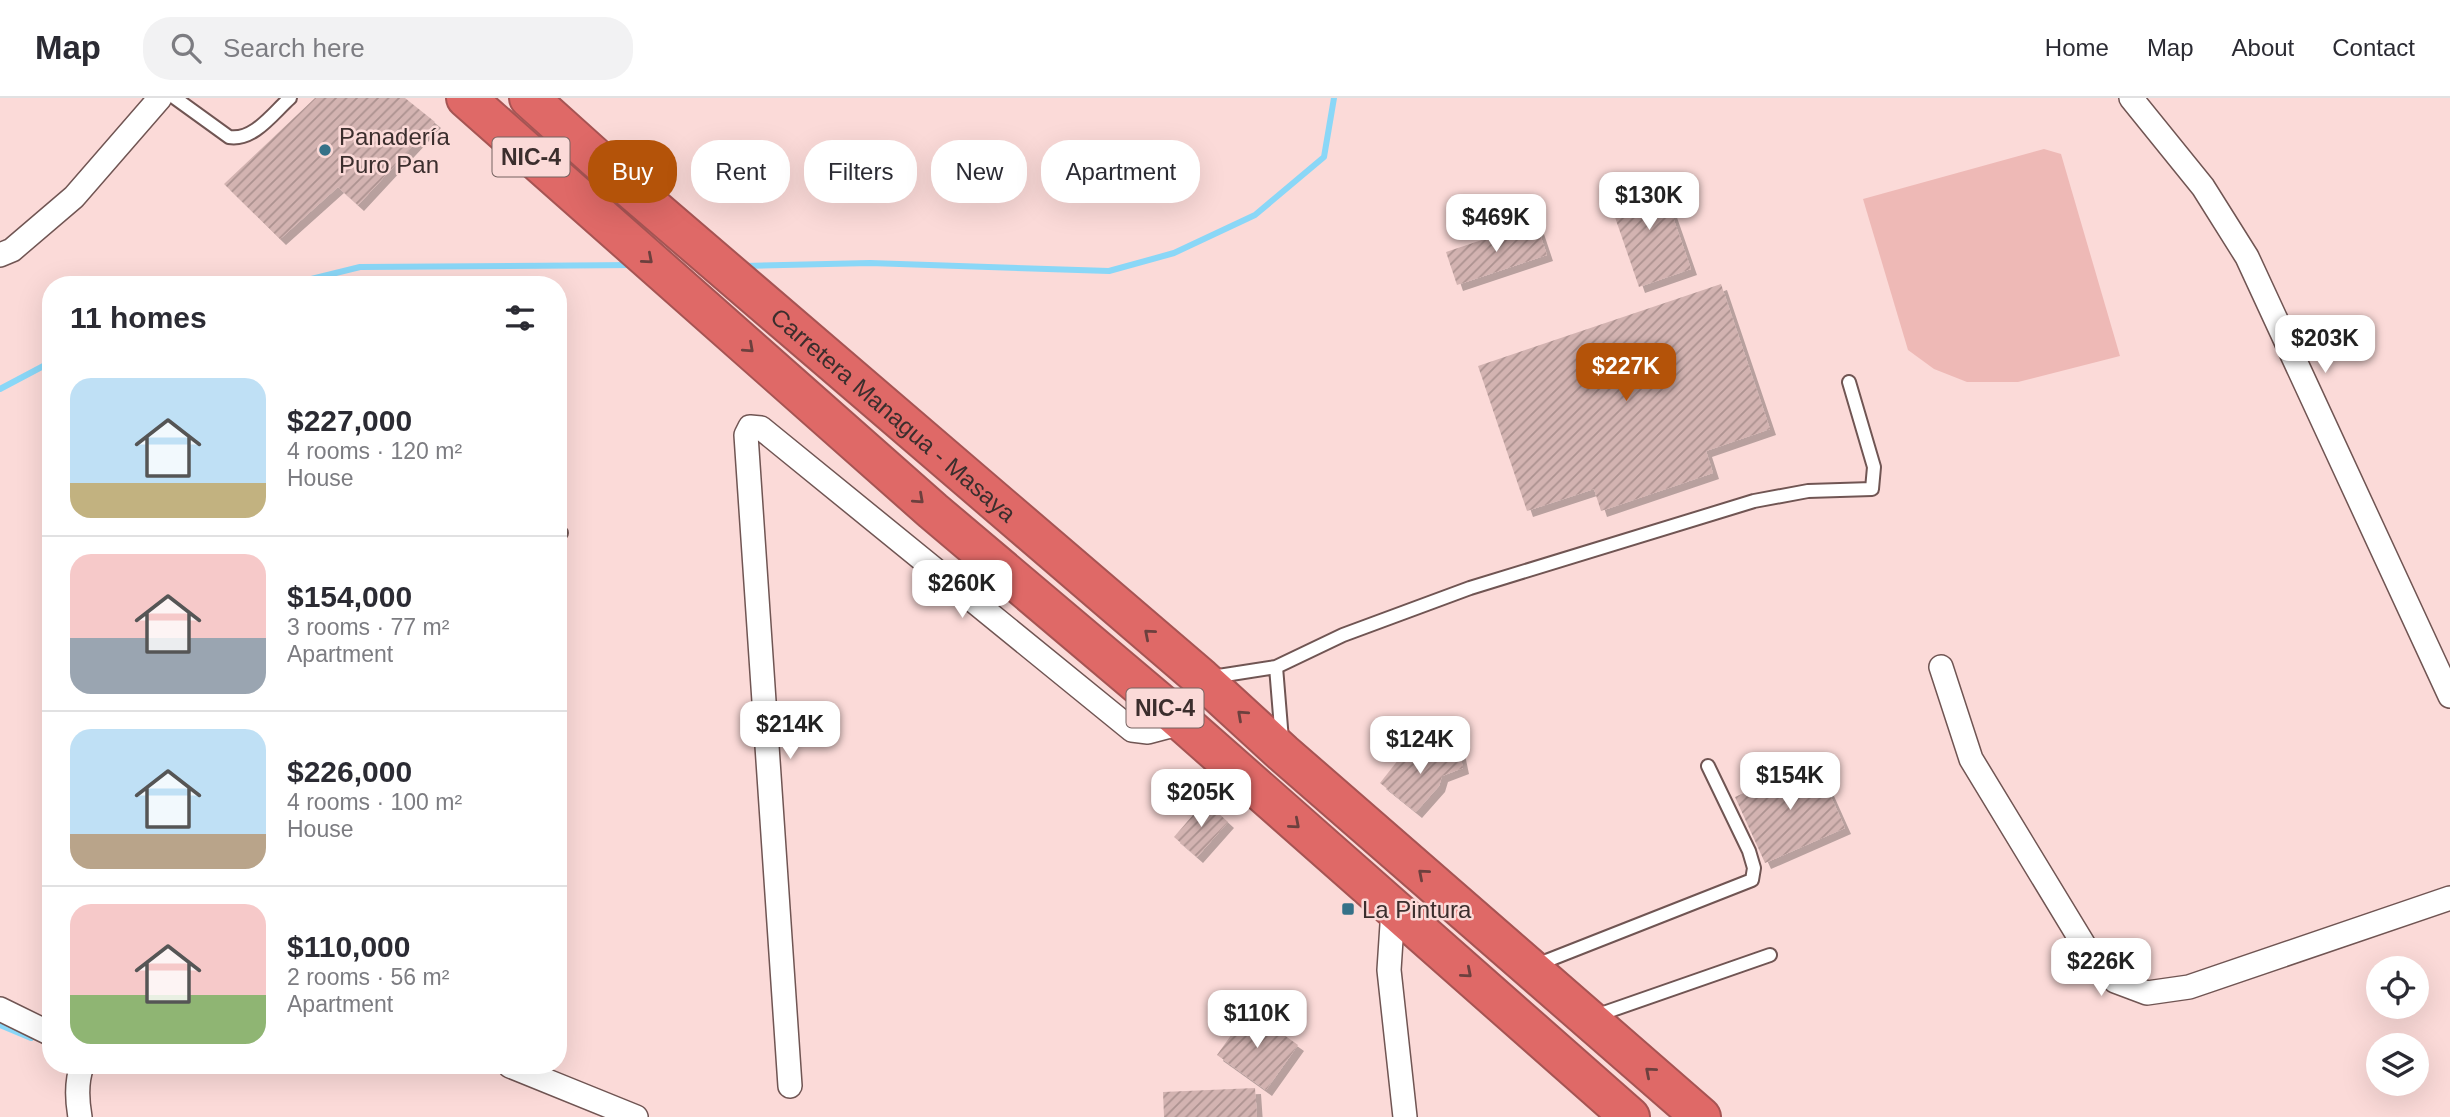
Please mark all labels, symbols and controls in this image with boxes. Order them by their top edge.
search box [143,17,633,80]
text: Map [35,29,101,66]
icon: search [167,29,205,67]
text: Search here [223,33,365,63]
text: Home [2045,34,2109,61]
text: Map [2147,34,2194,61]
text: About [2232,34,2294,61]
text: Contact [2332,34,2415,61]
place label: Panadería Puro Pan [339,123,450,178]
road number: NIC-4 [492,138,570,176]
chip: Buy [588,140,677,203]
chip: Rent [691,140,790,203]
chip: Filters [804,140,917,203]
chip: New [931,140,1027,203]
chip: Apartment [1041,140,1200,203]
marker: Panadería Puro Pan [317,142,333,158]
pin: $130K [1600,172,1698,232]
text: $130K [1615,182,1683,208]
pin: $469K [1447,194,1545,254]
text: $469K [1462,204,1530,230]
one-way arrow [639,251,652,263]
icon: filters [501,299,539,337]
text: 11 homes [70,301,207,334]
street label: Carretera Managua - Masaya [766,302,1022,527]
pin: $203K [2276,316,2374,375]
text: $203K [2291,325,2359,351]
one-way arrow [741,340,754,352]
pin: $227K [1577,344,1675,403]
text: $227K [1592,353,1660,379]
text: $227,000 [287,404,412,437]
icon: home [126,406,210,490]
text: 4 rooms · 120 m² [287,438,462,464]
text: House [287,465,353,491]
one-way arrow [911,491,924,503]
pin: $260K [913,560,1011,620]
text: $260K [928,570,996,596]
text: $154,000 [287,580,412,613]
icon: home [126,582,210,666]
text: 3 rooms · 77 m² [287,614,449,640]
one-way arrow [1145,630,1158,642]
text: Apartment [287,641,393,667]
road number: NIC-4 [1126,688,1204,728]
pin: $214K [741,702,839,761]
text: $214K [756,711,824,737]
one-way arrow [1237,711,1250,724]
pin: $124K [1371,716,1469,776]
text: $124K [1386,726,1454,752]
pin: $154K [1741,752,1839,812]
text: $226,000 [287,755,412,788]
icon: home [126,757,210,841]
text: $154K [1756,762,1824,788]
pin: $205K [1152,770,1250,829]
text: $205K [1167,779,1235,805]
text: 4 rooms · 100 m² [287,789,462,815]
one-way arrow [1287,815,1300,828]
text: House [287,816,353,842]
one-way arrow [1418,870,1431,882]
place label: La Pintura [1362,896,1472,923]
marker: La Pintura [1340,901,1356,917]
text: $110,000 [287,930,410,963]
icon: home [126,932,210,1016]
pin: $226K [2052,939,2150,998]
text: $226K [2067,948,2135,974]
map controls [2366,956,2429,1096]
button: locate [2366,956,2429,1019]
text: 2 rooms · 56 m² [287,964,449,990]
one-way arrow [1458,965,1471,977]
pin: $110K [1208,990,1306,1050]
text: Apartment [287,991,393,1017]
text: $110K [1224,1000,1290,1026]
button: layers [2366,1033,2429,1096]
one-way arrow [1645,1068,1658,1080]

